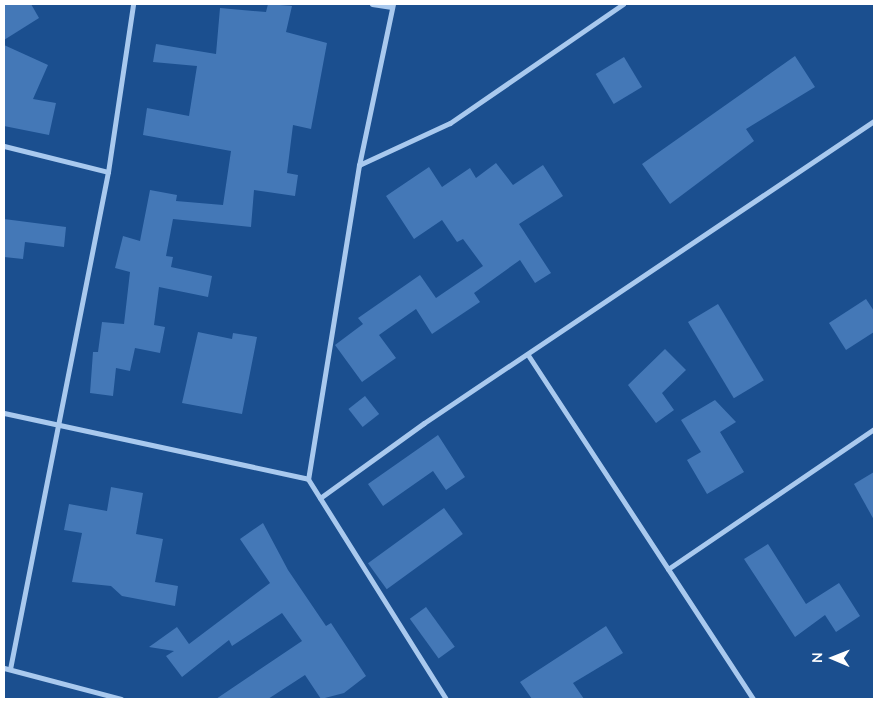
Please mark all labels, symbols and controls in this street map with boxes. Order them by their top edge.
north arrow [808,633,858,683]
text: N [808,652,827,663]

